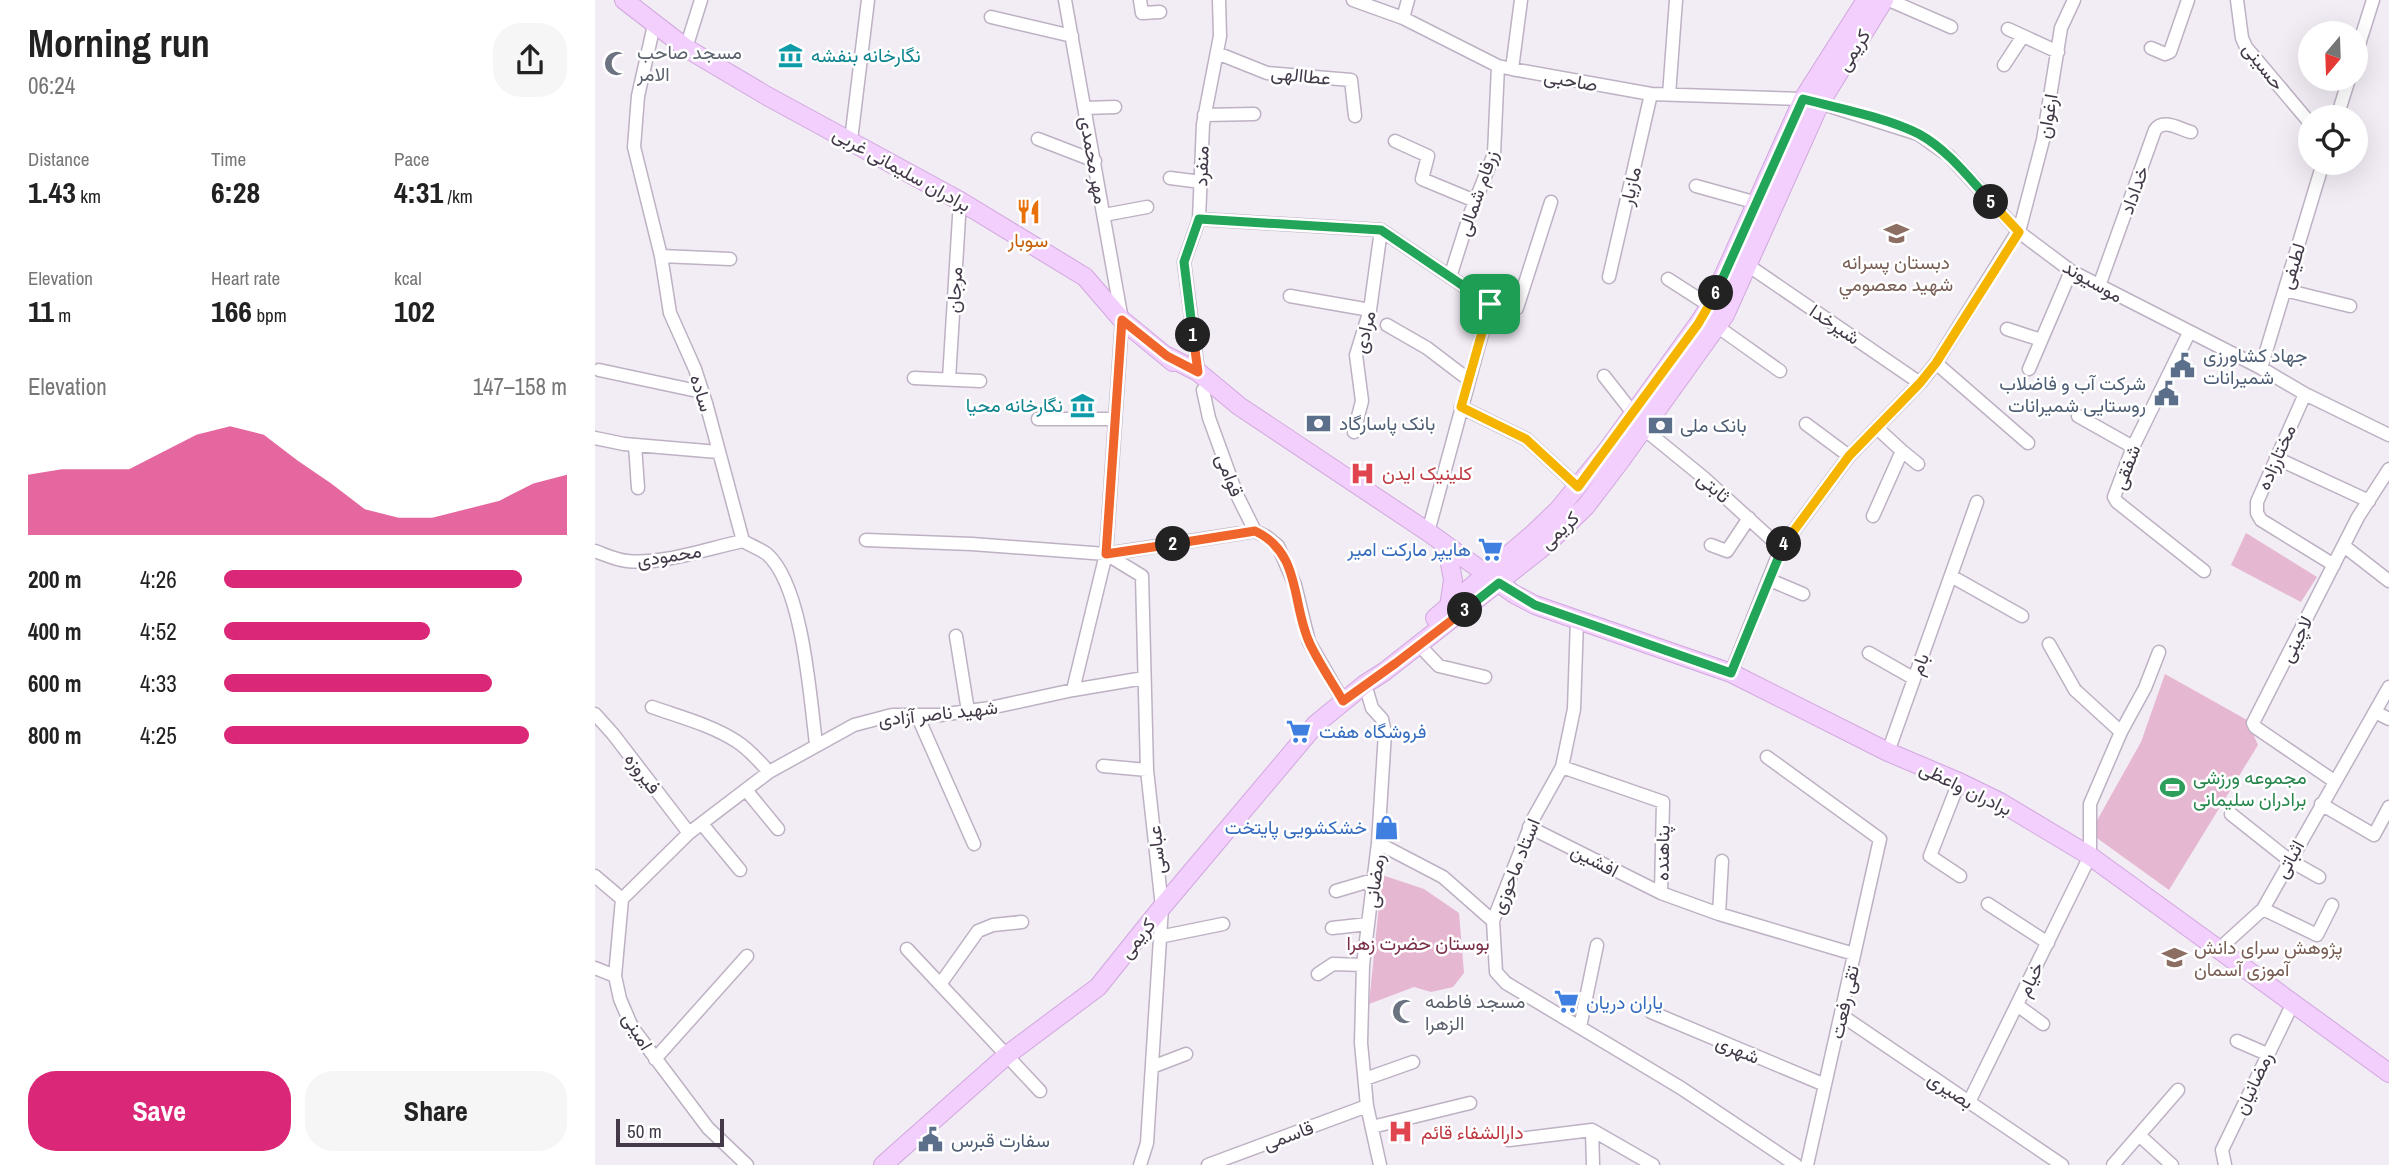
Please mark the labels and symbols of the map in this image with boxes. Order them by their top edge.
north arrow [2298,21,2368,91]
street label: کریمی [1830,24,1876,76]
street label: حسینی [2237,37,2291,95]
place label: مسجد صاحب الامر [636,39,742,87]
museum icon: نگارخانه بنفشه [777,41,805,69]
place label: نگارخانه بنفشه [811,42,921,68]
mosque icon: مسجد صاحب الامر [603,49,631,77]
street label: عطاالهی [1270,59,1332,91]
street label: صاحبی [1542,62,1600,98]
street label: ارغوان [2030,92,2064,140]
street label: مهر محمدی [1073,114,1115,206]
street label: برادران سلیمانی غربی [828,120,976,218]
street label: منفرد [1187,145,1215,187]
street label: زرفام شمالی [1450,147,1504,239]
street label: خداداد [2113,162,2155,218]
street label: مازیار [1613,164,1647,209]
pin: 5 [1973,184,2009,220]
restaurant icon: سوبار [1014,198,1042,226]
school or university icon: دبستان پسرانه شهيد معصومي [1882,220,1910,248]
place label: سوبار [1007,227,1048,253]
street label: لطیفی [2273,240,2311,292]
place label: دبستان پسرانه شهيد معصومي [1839,249,1953,300]
street label: موسیوند [2058,253,2128,309]
street label: مرجان [940,266,968,314]
pin [1460,274,1520,334]
pin: 6 [1699,276,1733,310]
street label: شیرخدا [1805,298,1865,350]
street label: مرادی [1346,308,1382,356]
pin: 1 [1175,318,1211,352]
place label: جهاد کشاورزی شمیرانات [2203,342,2308,390]
public building icon: جهاد کشاورزی شمیرانات [2169,352,2197,380]
place label: شرکت آب و فاضلاب روستایی شمیرانات [1999,370,2146,418]
street label: ساده [684,371,720,415]
public building icon: شرکت آب و فاضلاب روستایی شمیرانات [2152,380,2180,408]
museum icon: نگارخانه محیا [1069,391,1097,419]
place label: نگارخانه محیا [966,392,1063,418]
bank icon: بانک پاسارگاد [1305,409,1333,437]
place label: بانک پاسارگاد [1339,410,1435,437]
bank icon: بانک ملی [1646,411,1674,439]
place label: بانک ملی [1680,412,1747,438]
street label: مختارزاده [2250,420,2302,494]
street label: شفقی [2106,441,2146,493]
street label: قوامی [1210,450,1250,500]
hospital icon: کلینیک ایدن [1348,459,1376,487]
place label: کلینیک ایدن [1382,460,1472,486]
street label: ثابتی [1692,465,1736,509]
street label: کریمی [1534,505,1584,555]
pin: 2 [1155,526,1191,562]
pin: 4 [1767,526,1801,562]
supermarket icon: هایپر مارکت امیر [1477,535,1505,563]
place label: هایپر مارکت امیر [1346,536,1471,563]
street label: محمودی [635,537,703,573]
pin: 3 [1447,592,1483,628]
street label: لاچینی [2273,611,2320,667]
street label: بام [1903,649,1935,679]
street label: شهید ناصر آزادی [877,694,999,732]
supermarket icon: فروشگاه هفت [1285,717,1313,745]
place label: فروشگاه هفت [1319,718,1426,744]
street label: فیروزه [619,747,667,799]
street label: برادران واعظی [1915,754,2017,822]
place label: مجموعه ورزشی برادران سلیمانی [2193,764,2307,812]
sports icon: مجموعه ورزشی برادران سلیمانی [2159,774,2187,802]
shop icon: خشکشویی پايتخت [1373,813,1401,841]
place label: خشکشویی پايتخت [1225,814,1367,841]
street label: استاد ماحوزی [1484,814,1546,918]
street label: عباسی [1141,824,1171,876]
street label: پناهنده [1649,825,1676,881]
street label: اثباتی [2268,835,2310,883]
street label: افشین [1567,837,1623,883]
street label: رمضانی [1358,853,1390,909]
street label: کریمی [1113,912,1161,964]
park label: بوستان حضرت زهرا [1346,930,1490,956]
place label: پژوهش سرای دانش آموزی آسمان [2194,934,2343,982]
school or university icon: پژوهش سرای دانش آموزی آسمان [2160,944,2188,972]
street label: خیام [2010,957,2050,1001]
street label: تقی رفعت [1823,963,1865,1041]
place label: مسجد فاطمه الزهرا [1425,988,1525,1036]
supermarket icon: یاران دریان [1552,988,1580,1016]
place label: یاران دریان [1586,989,1663,1015]
mosque icon: مسجد فاطمه الزهرا [1391,998,1419,1026]
street label: امینی [617,1007,659,1055]
street label: شهری [1712,1028,1764,1070]
street label: رمضانیان [2227,1047,2279,1119]
street label: بصیری [1923,1065,1979,1115]
street label: قاسمی [1259,1114,1317,1156]
scale bar [616,1116,725,1148]
hospital icon: دارالشفاء قائم [1387,1118,1415,1146]
place label: دارالشفاء قائم [1421,1119,1524,1145]
public building icon: سفارت قبرس [917,1126,945,1154]
place label: سفارت قبرس [951,1127,1050,1153]

